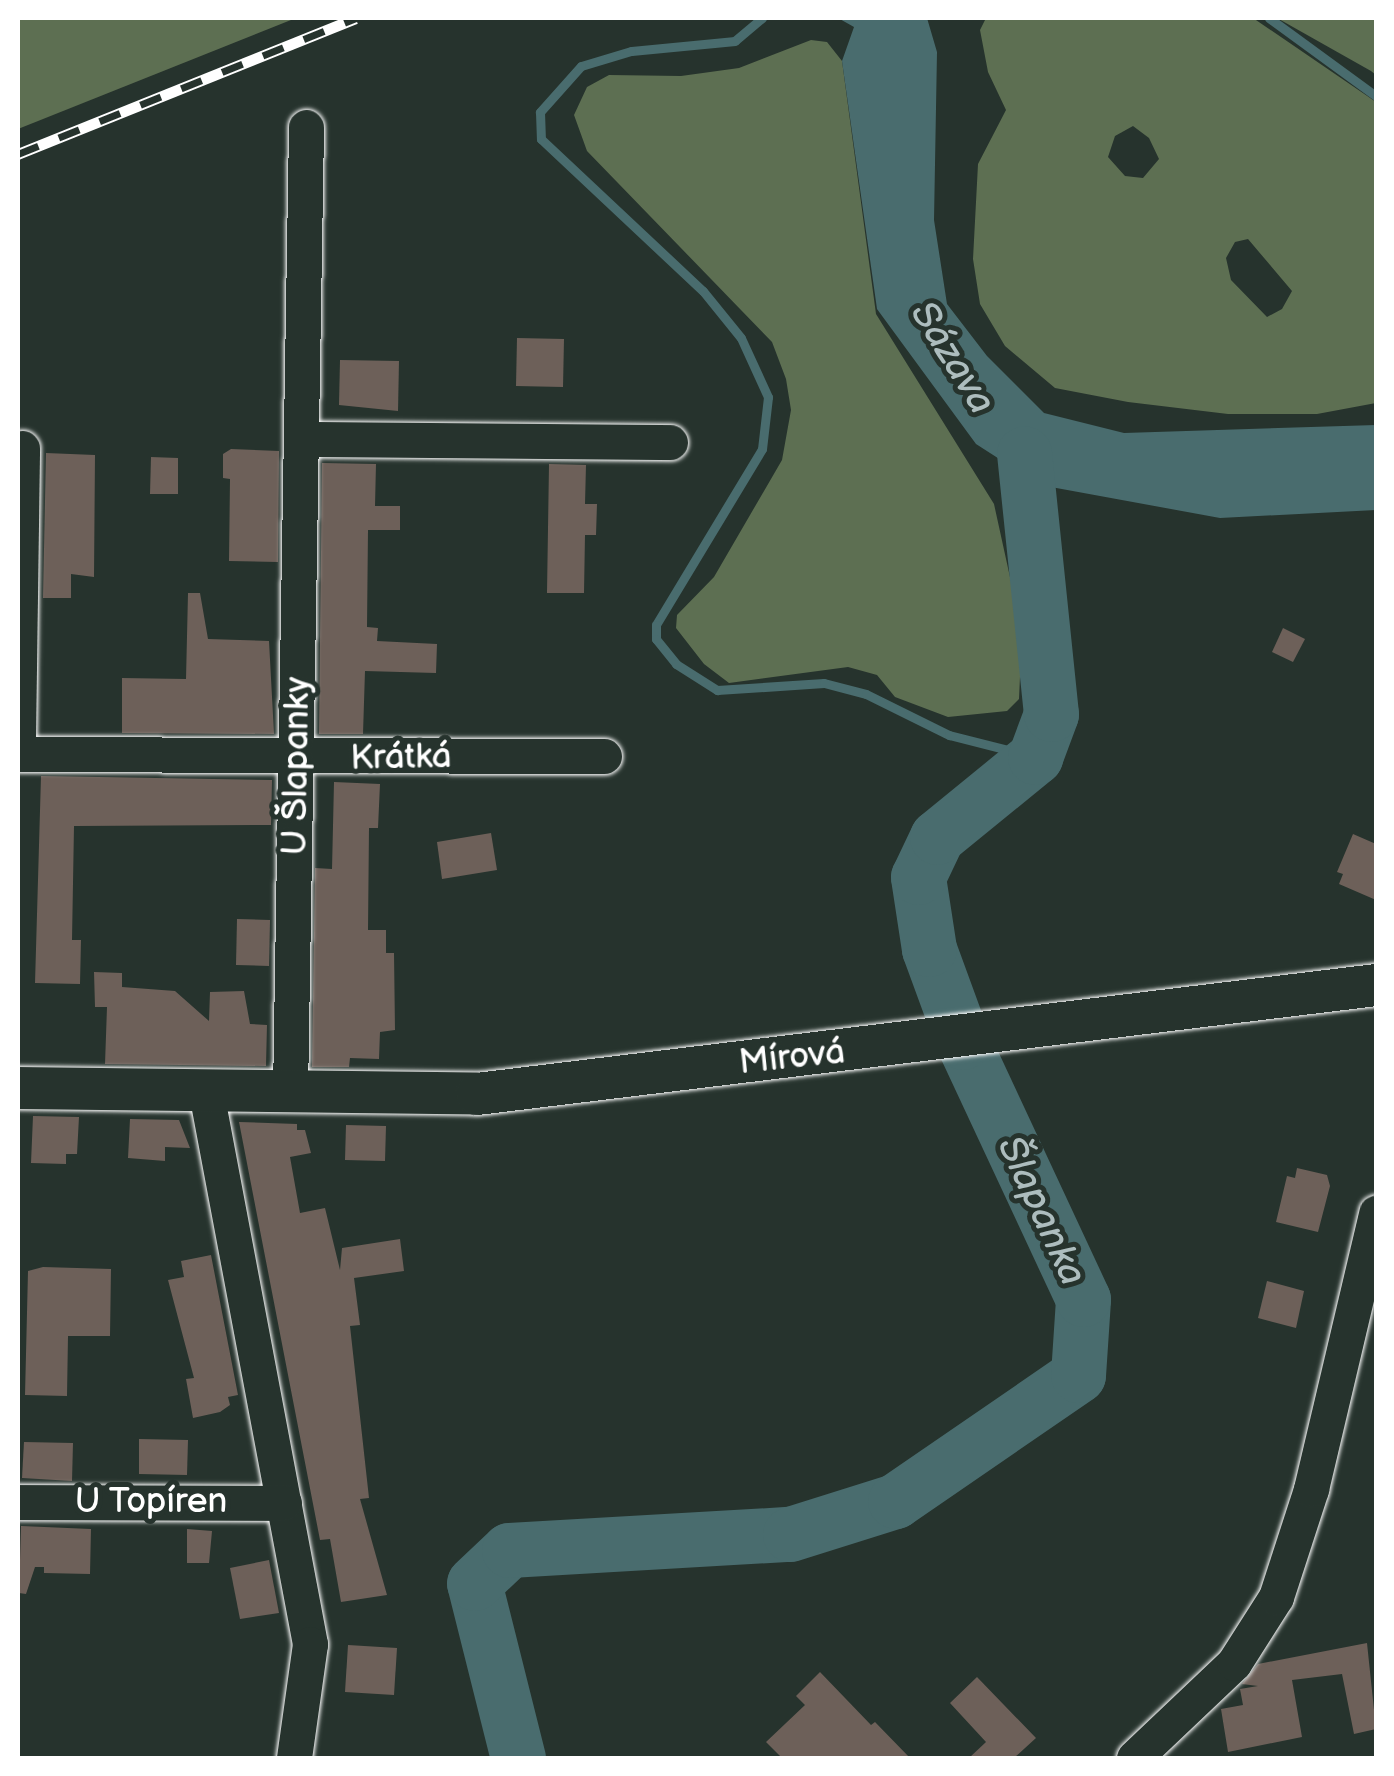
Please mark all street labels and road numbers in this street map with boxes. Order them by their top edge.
street label: U Šlapanky [274,676,320,856]
street label: Krátká [350,736,452,780]
street label: Mírová [737,1032,847,1084]
street label: U Topíren [74,1481,228,1523]

